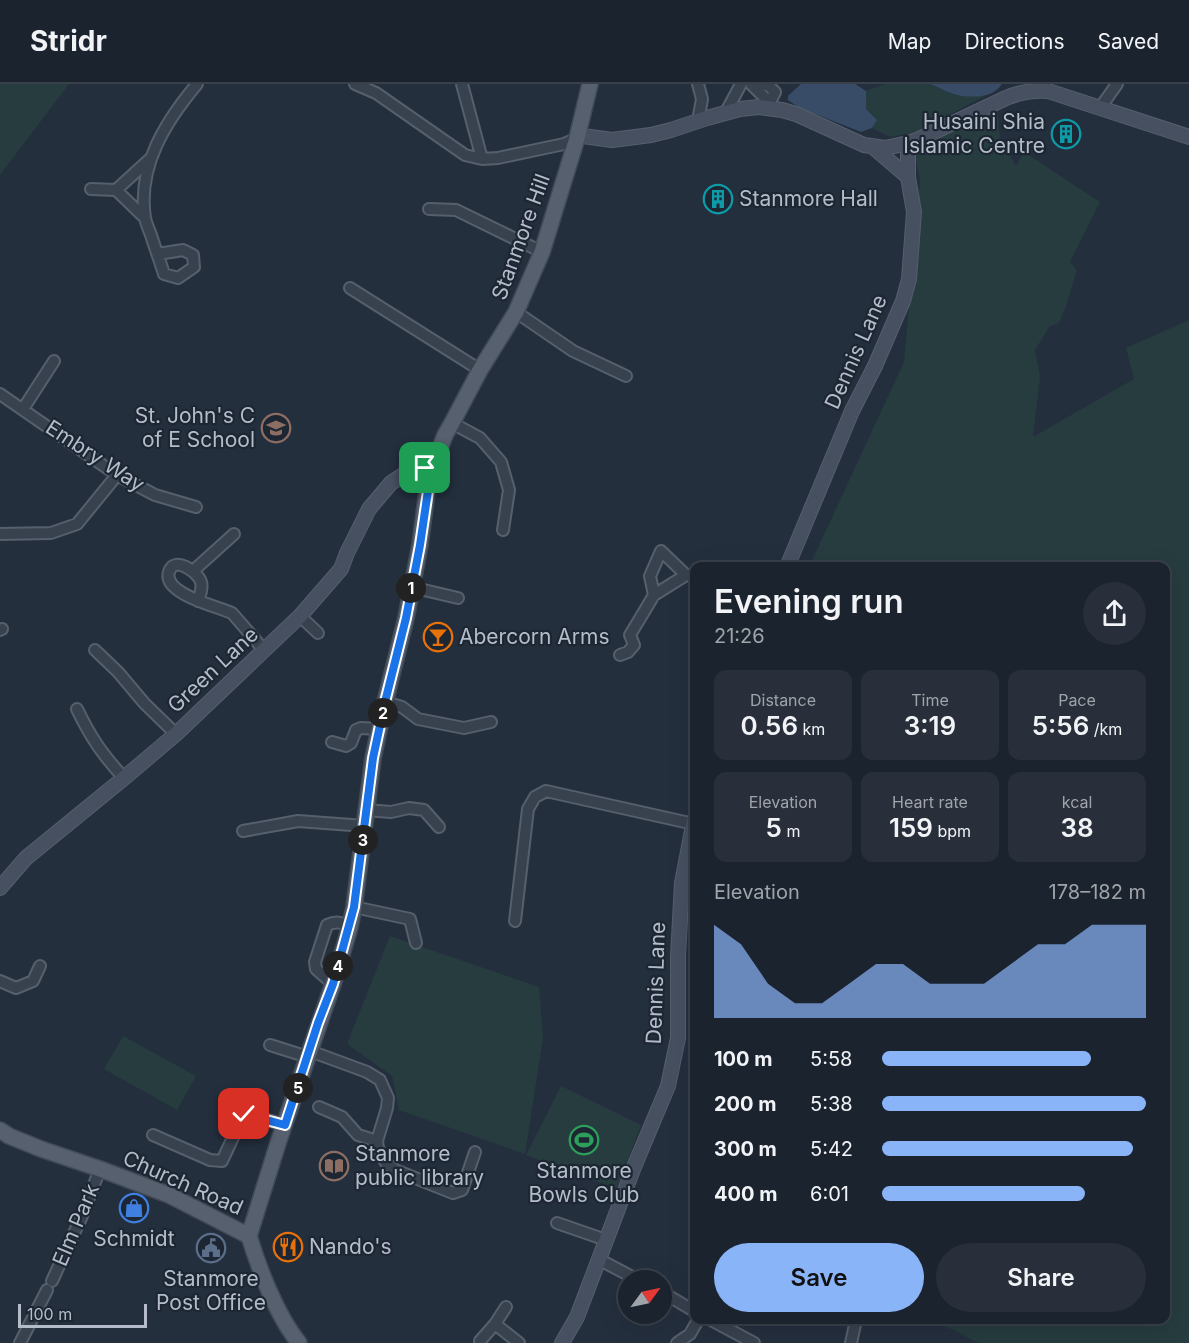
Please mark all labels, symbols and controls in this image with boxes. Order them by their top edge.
text: Stridr [30,24,107,58]
text: Map [888,29,931,54]
text: Directions [964,29,1065,54]
text: Saved [1098,29,1159,54]
place label: Husaini Shia Islamic Centre [903,109,1045,158]
building icon: Husaini Shia Islamic Centre [1050,118,1082,150]
street label: Stanmore Hill [486,170,555,303]
building icon: Stanmore Hall [702,183,734,215]
place label: Stanmore Hall [739,186,878,211]
street label: Dennis Lane [819,291,892,413]
place label: St. John's C of E School [135,403,255,452]
school or university icon: St. John's C of E School [260,412,292,444]
street label: Embry Way [41,414,150,497]
pin [399,442,450,493]
icon: arrive [408,451,441,484]
pin: 1 [396,573,426,603]
text: 1 [408,578,414,598]
text: Evening run [714,581,904,621]
button: share [1083,582,1146,645]
bar icon: Abercorn Arms [422,621,454,653]
street label: Green Lane [162,622,263,718]
place label: Abercorn Arms [459,624,610,649]
text: 21:26 [714,624,765,648]
text: Distance [750,690,816,710]
text: Time [911,690,949,710]
text: Pace [1058,690,1096,710]
pin: 2 [368,698,398,728]
text: 2 [378,703,388,723]
text: 0.56 [741,710,798,741]
text: 3:19 [904,710,956,741]
text: 5:56 [1032,710,1089,741]
text: km [798,719,825,739]
text: /km [1089,719,1122,739]
text: Elevation [749,792,817,812]
text: Heart rate [892,792,968,812]
text: kcal [1062,792,1092,812]
text: 5 [766,812,782,843]
text: 159 [889,812,933,843]
text: 38 [1060,812,1094,843]
text: m [782,821,800,841]
text: bpm [933,821,971,841]
pin: 3 [348,825,378,855]
text: 3 [358,830,368,850]
text: Elevation [714,880,800,904]
text: 178–182 m [1049,880,1146,904]
street label: Dennis Lane [641,921,670,1045]
pin: 4 [323,951,353,981]
text: 4 [333,956,343,976]
text: 100 m [714,1047,773,1071]
text: 5:58 [810,1047,852,1071]
pin: 5 [283,1073,313,1103]
text: 5 [293,1078,303,1098]
pin [218,1088,269,1139]
text: 200 m [714,1092,777,1116]
text: 5:38 [810,1092,853,1116]
icon: check [227,1097,260,1130]
sports icon: Stanmore Bowls Club [568,1124,600,1156]
text: 300 m [714,1137,777,1161]
text: 5:42 [810,1137,853,1161]
place label: Stanmore public library [355,1141,484,1190]
street label: Church Road [119,1145,247,1220]
library icon: Stanmore public library [318,1150,350,1182]
place label: Stanmore Bowls Club [529,1158,639,1207]
street label: Elm Park [47,1179,104,1270]
text: 400 m [714,1182,778,1206]
text: 6:01 [810,1182,849,1206]
shop icon: Schmidt [118,1192,150,1224]
place label: Schmidt [93,1226,175,1251]
restaurant icon: Nando's [272,1231,304,1263]
public building icon: Stanmore Post Office [195,1232,227,1264]
place label: Nando's [309,1234,392,1259]
button: Save [714,1243,924,1312]
button: Share [936,1243,1146,1312]
place label: Stanmore Post Office [156,1266,266,1315]
north arrow [618,1270,672,1324]
map controls [618,1270,672,1324]
scale bar [18,1301,147,1328]
text: 100 m [27,1304,72,1324]

